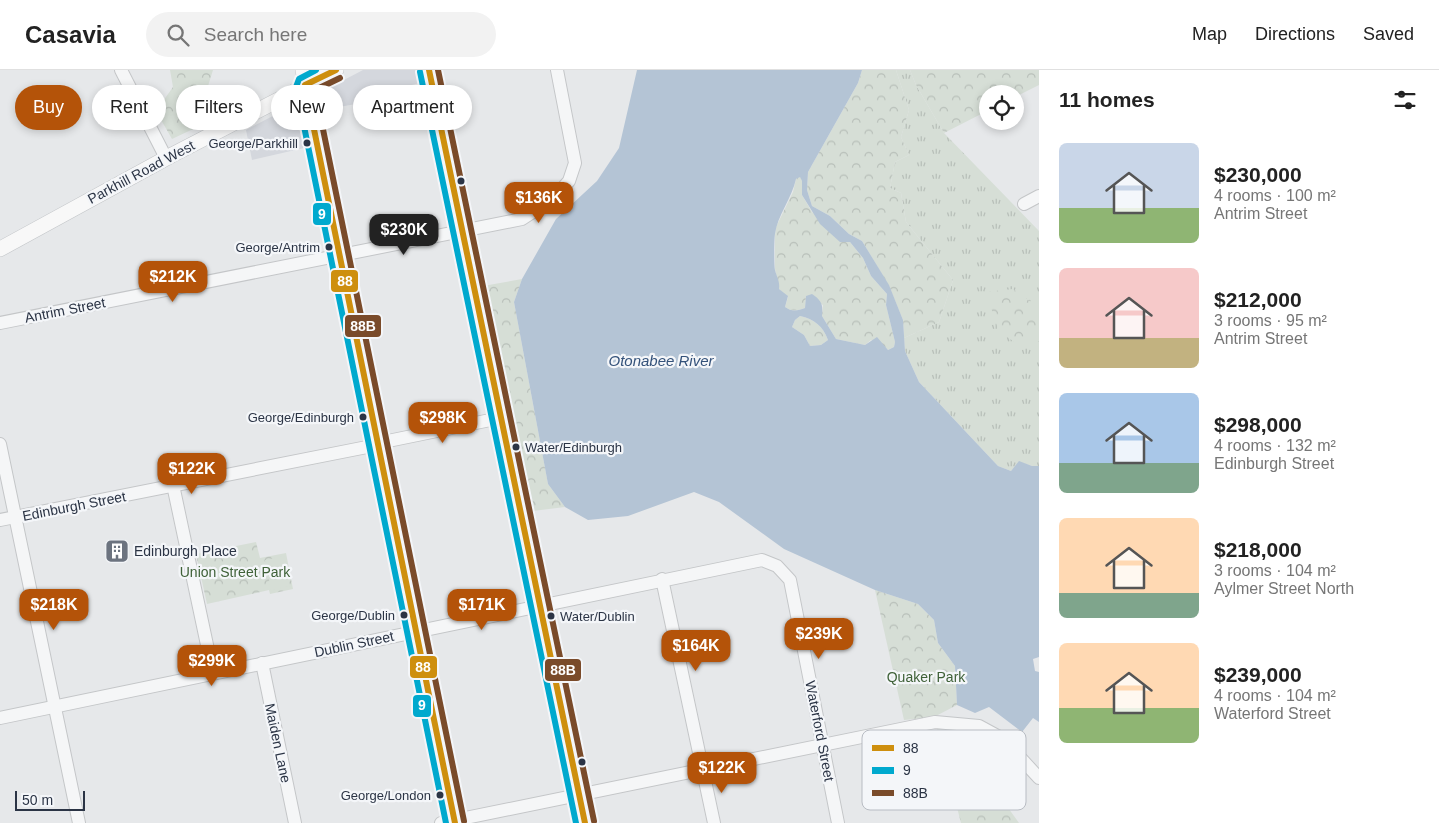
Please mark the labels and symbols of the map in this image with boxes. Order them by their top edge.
place label: George/Parkhill [208,136,298,151]
street label: Parkhill Road West [85,137,197,207]
marker: George/Parkhill [302,138,312,148]
unlabelled marker [456,176,466,186]
pin: $136K [504,182,574,224]
line badge: 9 [312,202,332,226]
text: 9 [318,206,326,222]
pin: $230K [369,214,439,256]
place label: George/Antrim [235,240,320,255]
marker: George/Antrim [324,242,334,252]
pin: $212K [138,260,208,303]
line badge: 88 [330,269,359,293]
text: 88 [337,273,353,289]
street label: Antrim Street [23,294,107,326]
line badge: 88B [344,314,382,338]
text: 88B [350,318,376,334]
water label: Otonabee River [608,352,715,369]
pin: $298K [408,402,478,444]
place label: George/Edinburgh [248,410,354,425]
marker: George/Edinburgh [358,412,368,422]
place label: Water/Edinburgh [525,440,622,455]
marker: Water/Edinburgh [511,442,521,452]
pin: $122K [157,452,227,495]
street label: Edinburgh Street [21,488,127,524]
building icon: Edinburgh Place [104,538,130,564]
place label: Edinburgh Place [134,543,237,559]
park label: Union Street Park [180,564,291,580]
pin: $218K [19,588,89,631]
pin: $171K [447,588,517,631]
place label: George/Dublin [311,608,395,623]
place label: Water/Dublin [560,609,635,624]
marker: George/Dublin [399,610,409,620]
marker: Water/Dublin [546,611,556,621]
pin: $239K [784,618,854,660]
street label: Dublin Street [313,628,395,660]
pin: $164K [661,630,731,672]
pin: $299K [177,644,247,687]
line badge: 88 [409,655,438,679]
line badge: 88B [544,658,582,682]
text: 88 [415,659,431,675]
text: 88B [550,662,576,678]
park label: Quaker Park [887,669,966,685]
street label: Waterford Street [802,679,838,783]
line badge: 9 [412,694,432,718]
text: 9 [418,697,426,713]
street label: Maiden Lane [262,702,294,784]
legend [862,730,1026,810]
text: 88 [903,740,919,756]
pin: $122K [687,752,757,794]
unlabelled marker [577,757,587,767]
text: 9 [903,762,911,778]
text: 88B [903,785,928,801]
scale bar [15,788,85,811]
place label: George/London [341,788,431,803]
marker: George/London [435,790,445,800]

